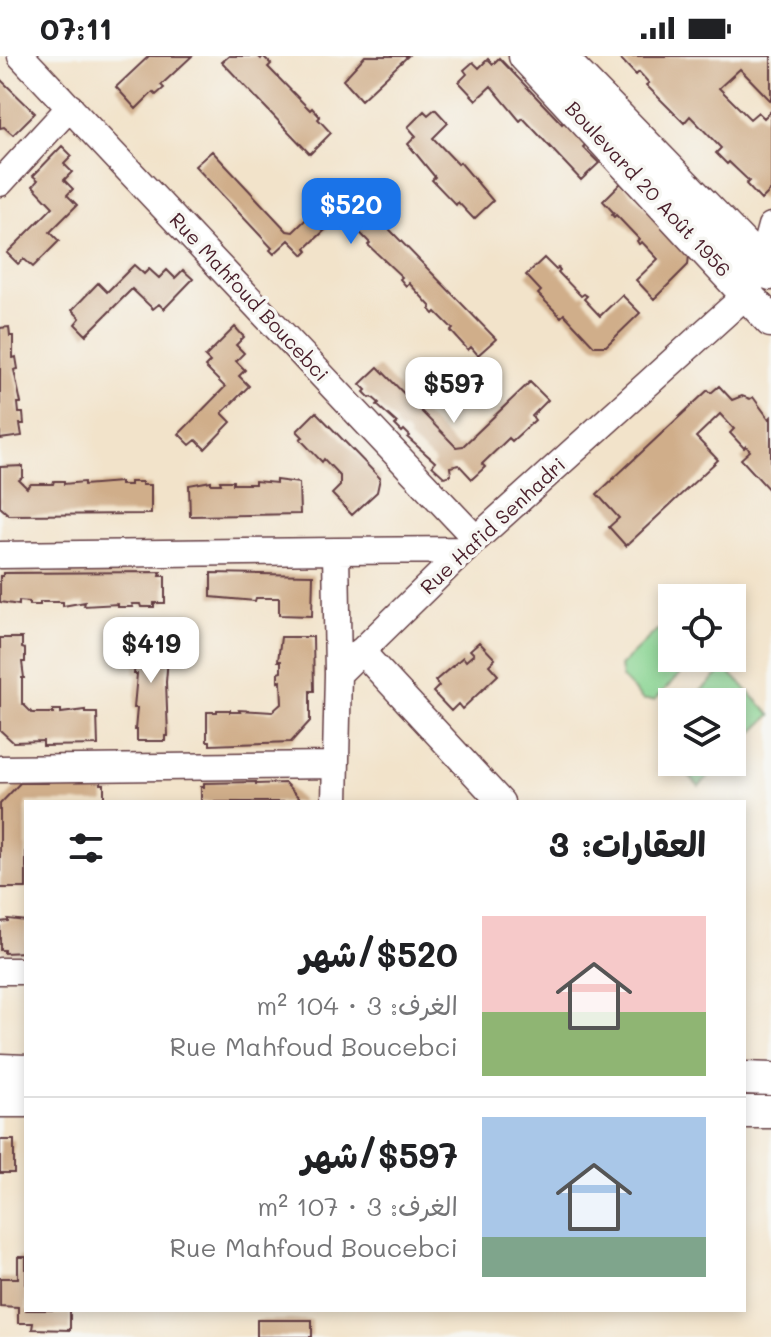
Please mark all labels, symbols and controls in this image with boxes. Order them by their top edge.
text: 07:11 [40,8,112,48]
street label: Boulevard 20 Août 1956 [560,95,737,282]
pin: $520 [304,178,398,246]
text: $520 [320,187,382,221]
street label: Rue Mahfoud Boucebci [165,206,335,386]
pin: $597 [407,357,501,425]
text: $597 [423,366,485,400]
street label: Rue Hafid Senhadri [414,451,570,599]
map controls [658,584,746,776]
button: locate [658,584,746,672]
pin: $419 [104,617,198,685]
text: $419 [121,626,181,660]
button: layers [658,688,746,776]
text: العقارات: 3 [549,821,706,866]
icon: filters [64,826,108,870]
text: $520/شهر [300,931,458,976]
icon: home [546,948,642,1044]
text: الغرف: 3 · 104 m² [257,988,458,1022]
text: Rue Mahfoud Boucebci [170,1029,458,1063]
text: $597/شهر [301,1132,458,1177]
icon: home [546,1149,642,1245]
text: الغرف: 3 · 107 m² [257,1189,458,1223]
text: Rue Mahfoud Boucebci [170,1230,458,1264]

